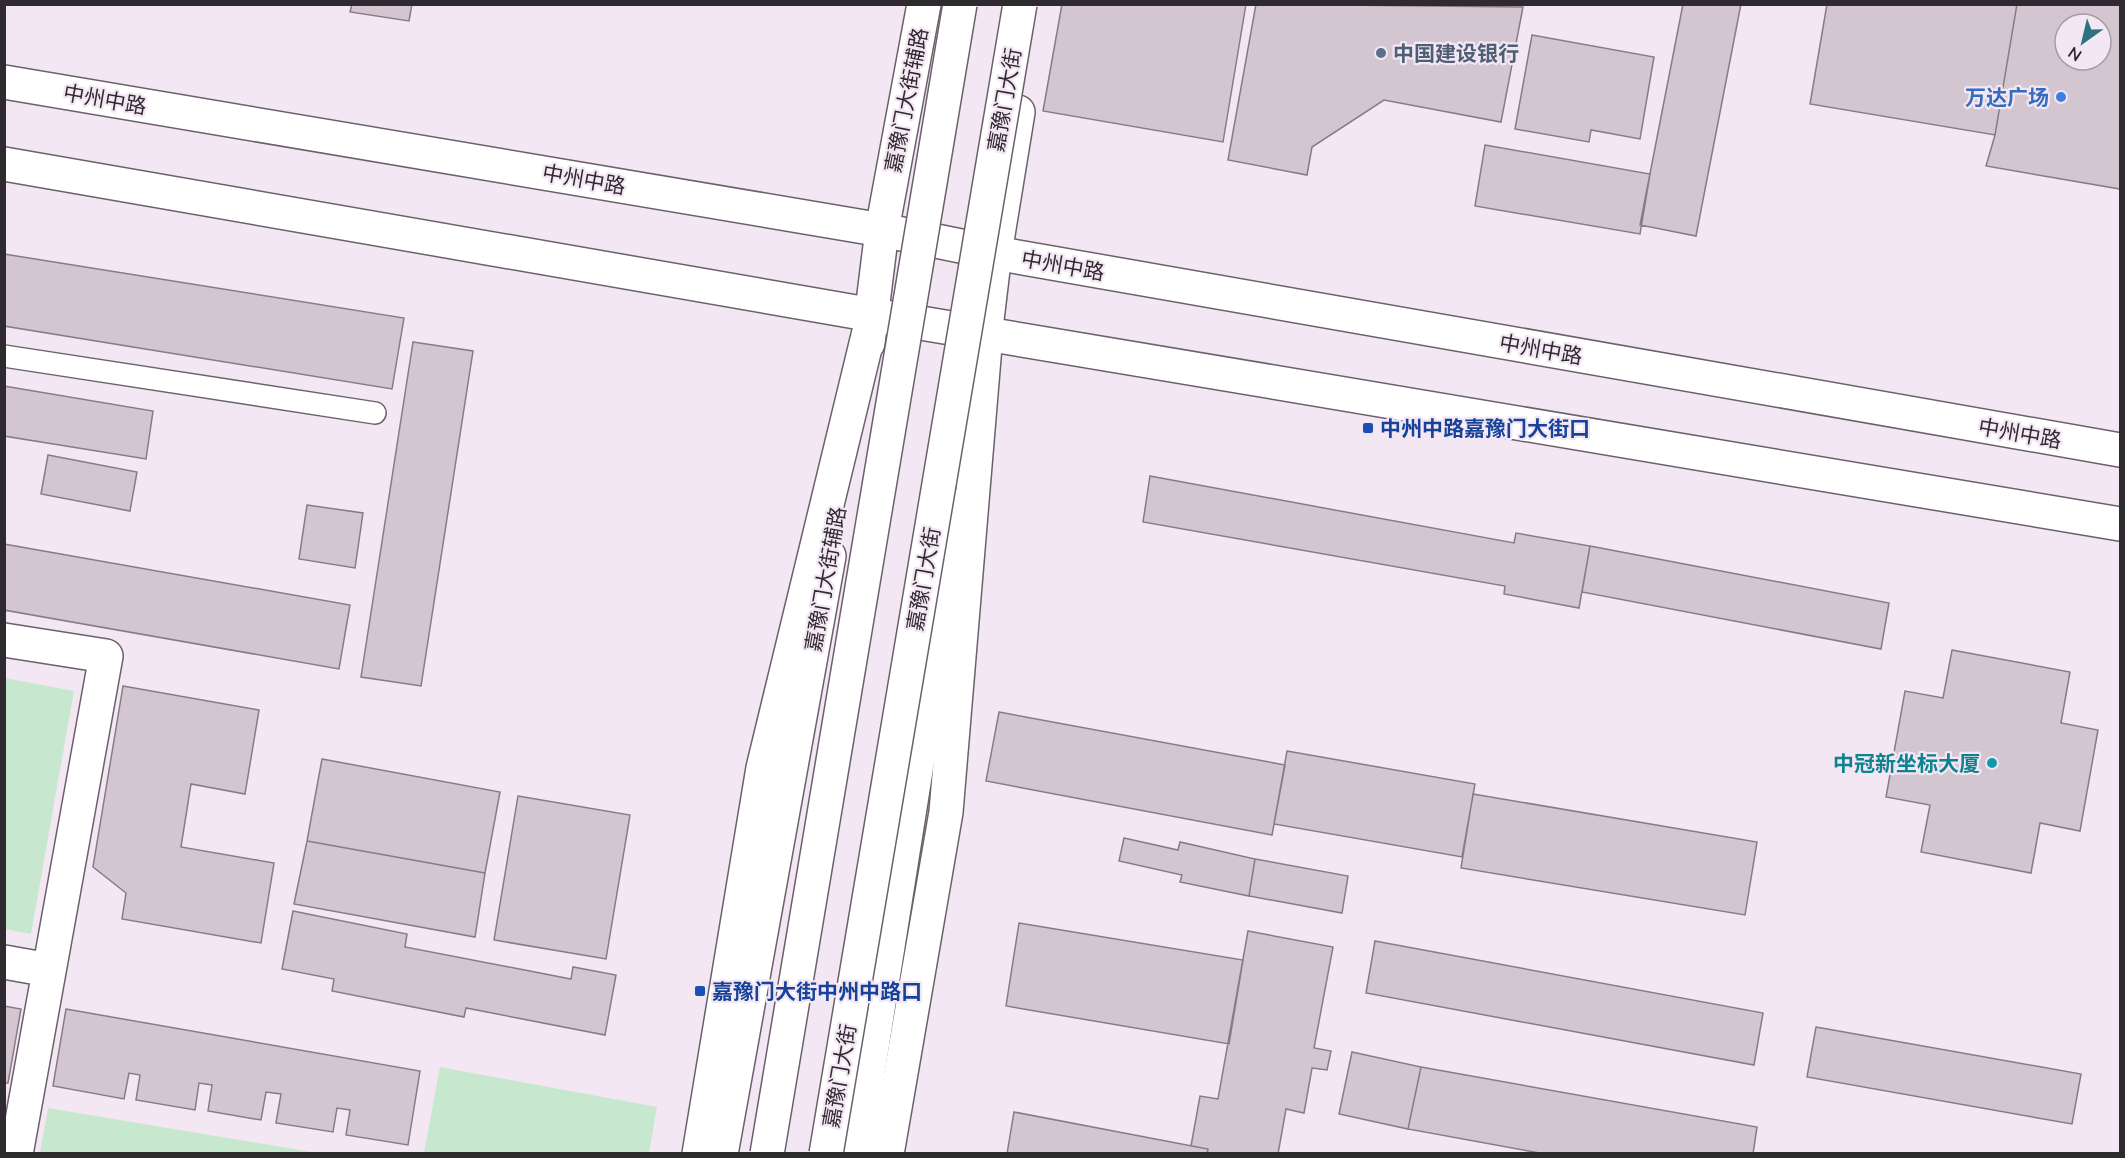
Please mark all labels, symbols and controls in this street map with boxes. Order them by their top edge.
north arrow [2053,12,2113,72]
street label: 嘉豫门大街辅路 [879,25,933,175]
place label: 中国建设银行 [1393,40,1519,66]
text: N [2064,43,2085,66]
street label: 嘉豫门大街 [982,46,1026,154]
marker: 中国建设银行 [1374,46,1388,60]
street label: 中州中路 [61,79,149,119]
place label: 万达广场 [1965,84,2049,110]
marker: 万达广场 [2054,90,2068,104]
street label: 中州中路 [540,159,628,199]
street label: 中州中路 [1019,245,1107,285]
street label: 中州中路 [1497,329,1585,369]
street label: 中州中路 [1976,413,2064,453]
place label: 中州中路嘉豫门大街口 [1380,415,1590,441]
marker: 中州中路嘉豫门大街口 [1361,421,1375,435]
street label: 嘉豫门大街辅路 [799,504,851,654]
street label: 嘉豫门大街 [901,525,945,633]
place label: 中冠新坐标大厦 [1833,750,1980,776]
marker: 中冠新坐标大厦 [1985,756,1999,770]
place label: 嘉豫门大街中州中路口 [712,978,922,1004]
marker: 嘉豫门大街中州中路口 [693,984,707,998]
street label: 嘉豫门大街 [817,1022,861,1130]

